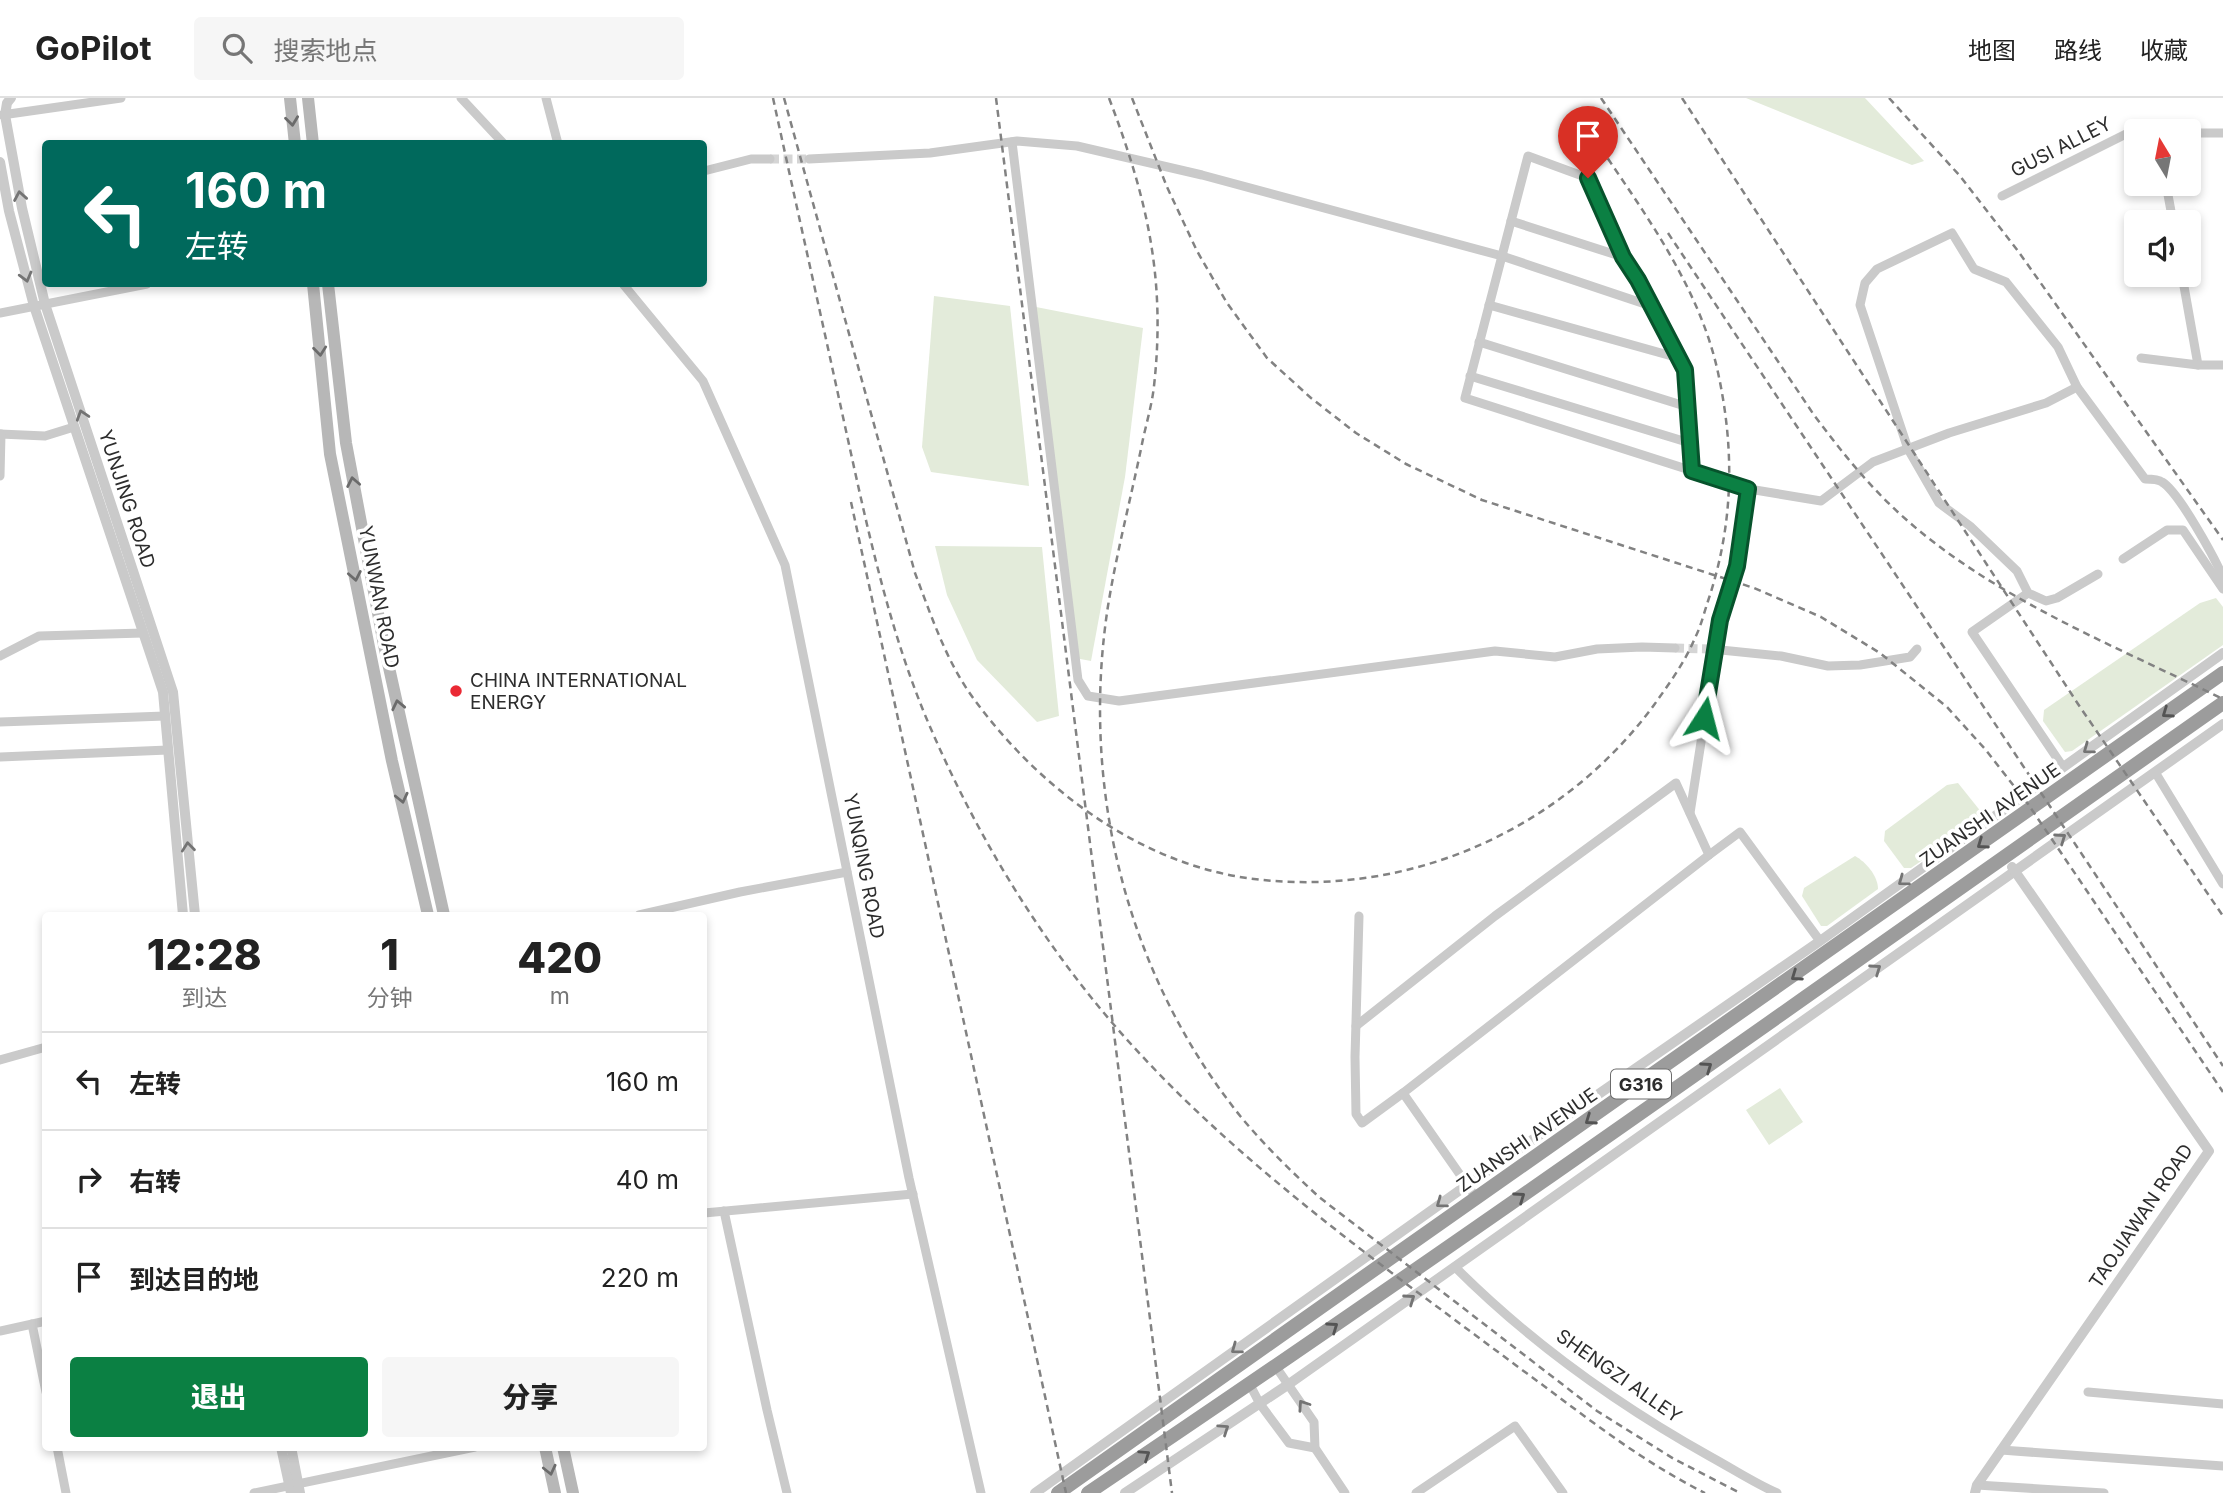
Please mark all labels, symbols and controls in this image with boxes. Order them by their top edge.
search box [194,17,684,80]
text: GoPilot [35,28,152,68]
icon: search [218,29,256,67]
text: 搜索地点 [274,35,378,66]
text: 地图 [1968,36,2016,65]
text: 路线 [2054,36,2102,65]
text: 收藏 [2140,36,2188,65]
pin [1558,106,1618,178]
street label: GUSI ALLEY [2007,112,2115,182]
one-way arrow [285,115,300,127]
icon: arrive [1569,117,1607,155]
north arrow [2124,119,2202,196]
map controls [2124,119,2201,287]
text: 160 m [185,161,327,220]
icon: left [70,168,161,259]
one-way arrow [13,190,28,202]
button: sound [2124,210,2201,287]
text: 左转 [185,227,249,266]
one-way arrow [18,270,32,282]
one-way arrow [312,346,327,357]
one-way arrow [75,409,90,421]
street label: YUNJING ROAD [94,427,160,571]
one-way arrow [346,476,361,488]
street label: YUNWAN ROAD [354,524,404,670]
one-way arrow [346,570,361,582]
place label: CHINA INTERNATIONAL ENERGY [470,669,687,714]
position arrow [1667,681,1741,755]
marker: CHINA INTERNATIONAL ENERGY [448,683,464,699]
one-way arrow [391,699,406,711]
one-way arrow [2162,705,2175,717]
one-way arrow [2083,741,2096,753]
street label: ZUANSHI AVENUE [1915,758,2065,872]
street label: YUNQING ROAD [839,791,889,941]
one-way arrow [394,792,408,804]
one-way arrow [2053,834,2066,846]
one-way arrow [1977,836,1990,848]
one-way arrow [180,842,195,853]
one-way arrow [1898,873,1911,885]
text: 12:28 [147,929,262,980]
text: 1 [380,929,399,980]
text: 420 [517,932,602,983]
one-way arrow [1868,965,1881,977]
one-way arrow [1791,968,1804,980]
text: m [550,982,570,1010]
text: 到达 [181,984,227,1012]
text: 分钟 [367,984,413,1012]
icon: left [70,1062,108,1100]
one-way arrow [1699,1063,1712,1075]
text: 160 m [606,1066,679,1097]
text: 左转 [129,1068,181,1099]
road number: G316 [1611,1070,1671,1099]
street label: ZUANSHI AVENUE [1452,1083,1602,1197]
one-way arrow [1584,1112,1597,1125]
street label: TAOJIAWAN ROAD [2084,1140,2198,1292]
icon: right [70,1160,108,1198]
text: 40 m [616,1164,679,1195]
text: 右转 [129,1166,181,1197]
one-way arrow [1512,1193,1525,1205]
one-way arrow [1436,1195,1449,1207]
icon: arrive [70,1258,108,1296]
text: 220 m [601,1262,679,1293]
text: 到达目的地 [129,1264,259,1295]
one-way arrow [1402,1295,1415,1307]
one-way arrow [1325,1323,1338,1335]
street label: SHENGZI ALLEY [1552,1324,1686,1428]
one-way arrow [1231,1341,1244,1354]
button: 退出 [70,1357,368,1437]
button: 分享 [382,1357,679,1437]
one-way arrow [1299,1400,1311,1413]
one-way arrow [1216,1424,1229,1437]
one-way arrow [1137,1451,1150,1463]
one-way arrow [542,1464,556,1476]

